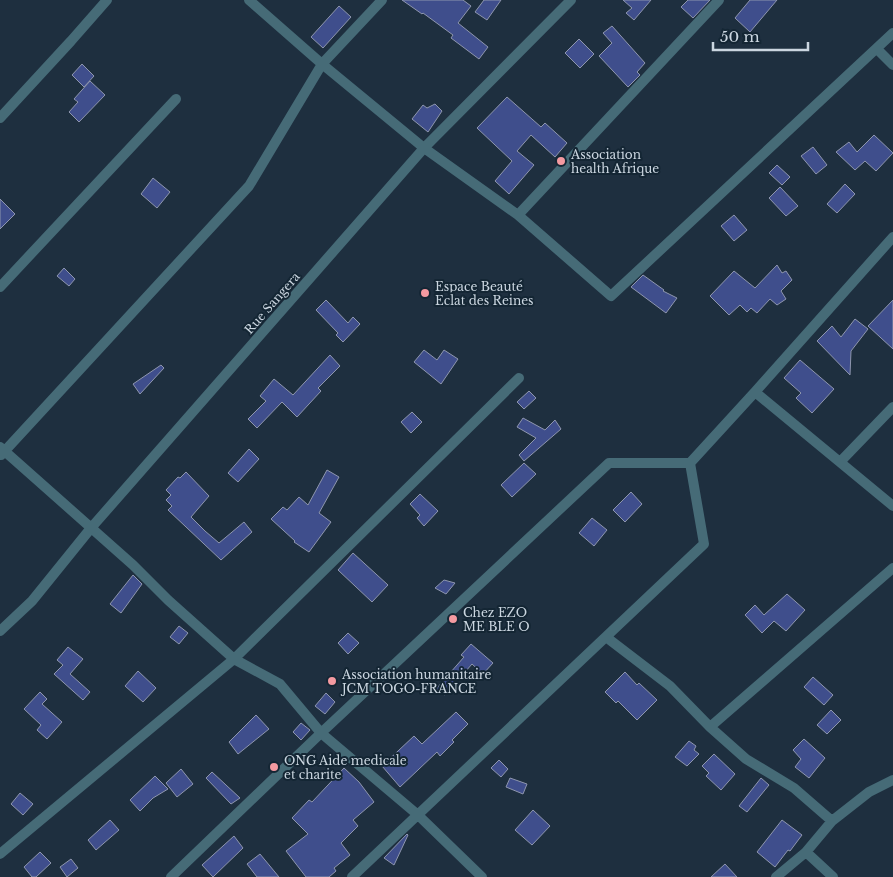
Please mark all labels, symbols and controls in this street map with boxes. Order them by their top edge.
scale bar [713,20,808,52]
text: 50 m [720,27,760,46]
place label: Association health Afrique [570,147,659,176]
marker: Association health Afrique [555,155,567,167]
street label: Rue Sangera [241,269,303,337]
place label: Espace Beauté Eclat des Reines [435,279,533,308]
marker: Espace Beauté Eclat des Reines [419,287,431,299]
place label: Chez EZO ME BLE O [463,605,530,634]
marker: Chez EZO ME BLE O [447,613,459,625]
place label: Association humanitaire JCM TOGO-FRANCE [340,667,491,696]
marker: Association humanitaire JCM TOGO-FRANCE [326,675,338,687]
place label: ONG Aide medicale et charite [284,753,407,782]
marker: ONG Aide medicale et charite [268,761,280,773]

